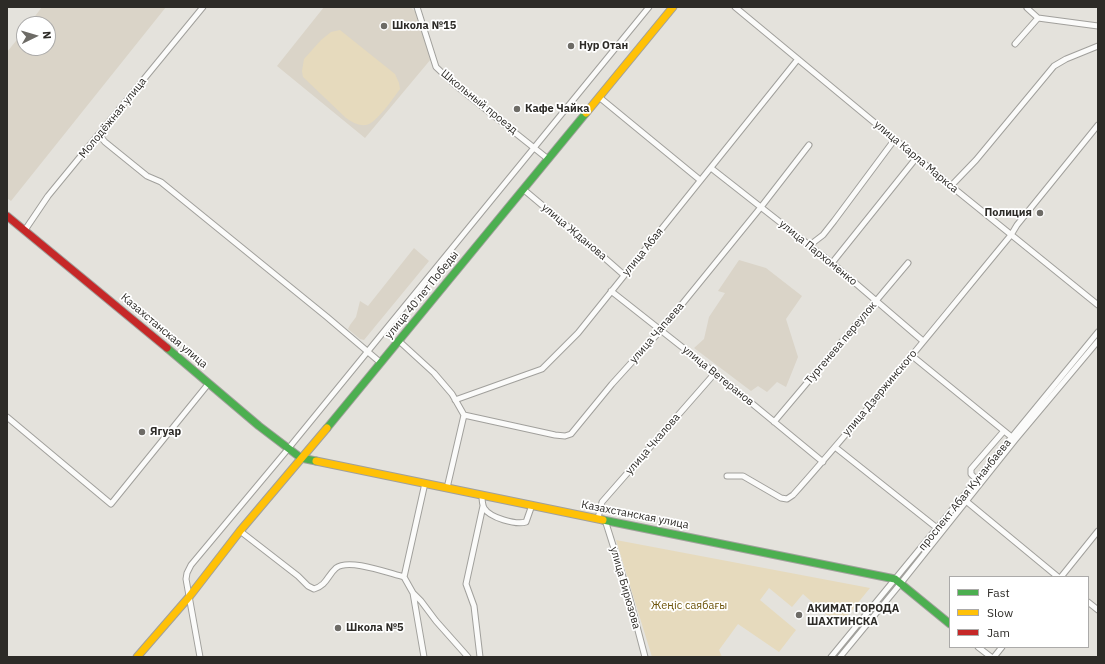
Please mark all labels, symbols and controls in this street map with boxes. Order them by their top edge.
north arrow [16,16,56,56]
place label: Школа №15 [392,19,456,33]
marker: Школа №15 [379,21,389,31]
text: N [40,30,54,40]
place label: Нур Отан [579,39,628,53]
marker: Нур Отан [566,41,576,51]
street label: Школьный проезд [438,67,520,137]
street label: Молодёжная улица [77,75,149,161]
place label: Кафе Чайка [525,102,589,116]
marker: Кафе Чайка [512,104,522,114]
street label: улица Карла Маркса [871,118,961,196]
street label: улица Жданова [539,201,609,263]
place label: Полиция [985,206,1032,220]
marker: Полиция [1035,208,1045,218]
street label: улица Пархоменко [776,217,860,289]
street label: улица Абая [620,225,666,279]
street label: улица 40 лет Победы [382,248,462,342]
street label: Казахстанская улица [118,291,210,371]
street label: Тургенева переулок [803,299,879,387]
street label: улица Чапаева [627,300,687,366]
street label: улица Ветеранов [680,343,756,409]
street label: улица Дзержинского [840,347,920,439]
street label: улица Чкалова [623,411,683,477]
place label: Ягуар [150,425,181,439]
marker: Ягуар [137,427,147,437]
street label: проспект Абая Кунанбаева [916,437,1014,553]
street label: Казахстанская улица [580,498,690,532]
street label: улица Бирюзова [607,545,643,631]
legend [949,576,1089,648]
text: Fast [987,585,1010,600]
park label: Жеңіс саябағы [651,599,727,613]
place label: АКИМАТ ГОРОДА ШАХТИНСКА [807,602,899,628]
text: Slow [987,605,1013,620]
marker: АКИМАТ ГОРОДА ШАХТИНСКА [794,610,804,620]
place label: Школа №5 [346,621,404,635]
marker: Школа №5 [333,623,343,633]
text: Jam [987,625,1010,640]

